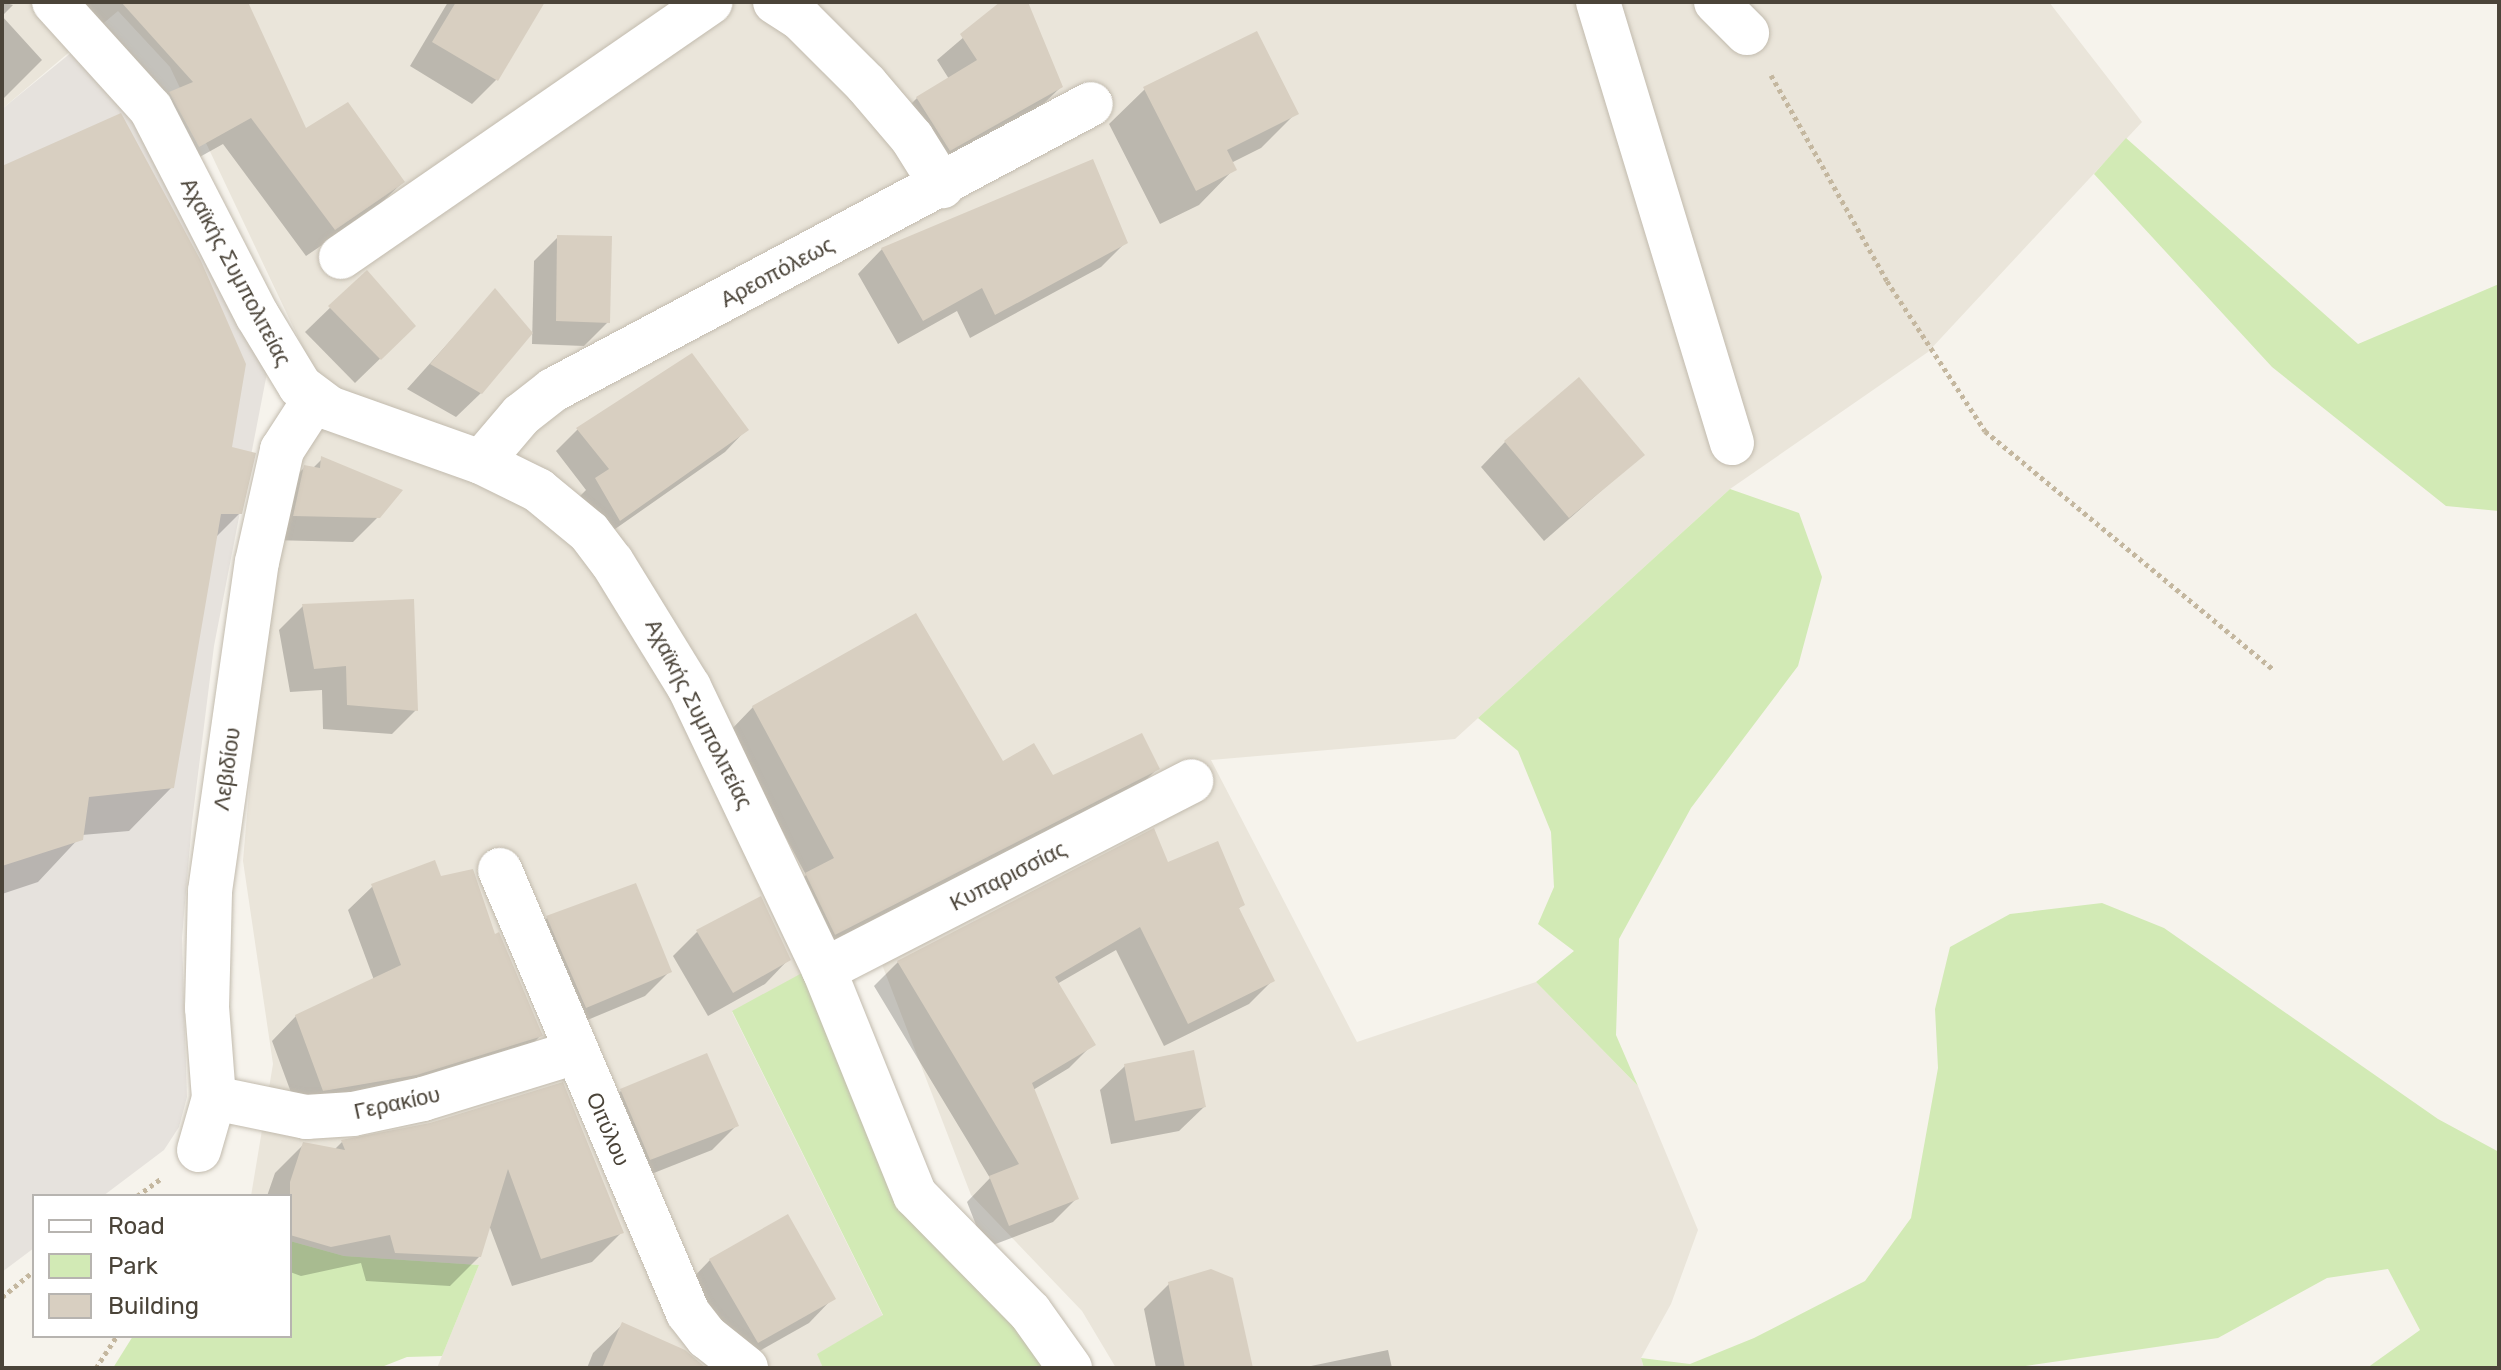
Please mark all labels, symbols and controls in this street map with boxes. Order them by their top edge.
street label: Αχαϊκής Συμπολιτείας [175,173,297,371]
street label: Αρεοπόλεως [716,231,838,313]
street label: Αχαϊκής Συμπολιτείας [640,615,758,813]
street label: Λεβιδίου [208,726,246,812]
street label: Κυπαρισσίας [945,835,1071,917]
street label: Γερακίου [352,1081,442,1125]
street label: Οιτύλου [581,1088,635,1170]
legend [32,1194,292,1338]
text: Road [108,1212,165,1240]
text: Park [108,1252,158,1280]
text: Building [108,1292,199,1320]

